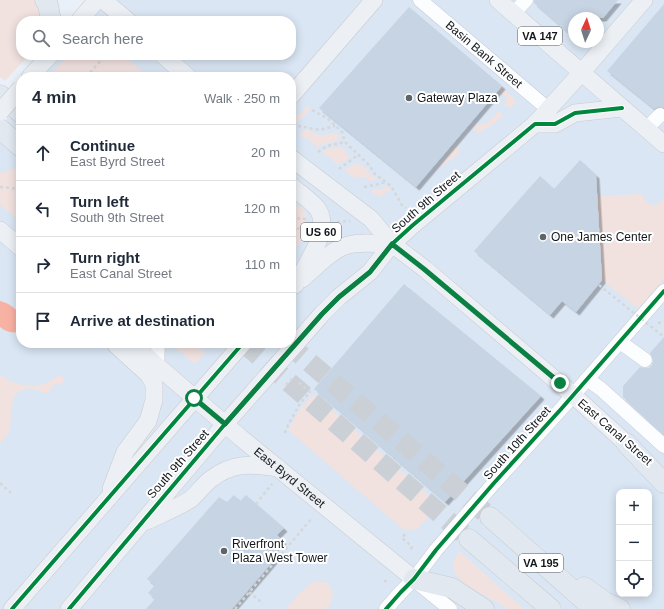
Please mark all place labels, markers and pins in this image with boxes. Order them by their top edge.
place label: Gateway Plaza [417,91,498,105]
marker: Gateway Plaza [404,93,414,103]
place label: One James Center [551,230,652,244]
marker: One James Center [538,232,548,242]
place label: Riverfront Plaza West Tower [232,537,328,565]
marker: Riverfront Plaza West Tower [219,546,229,556]

